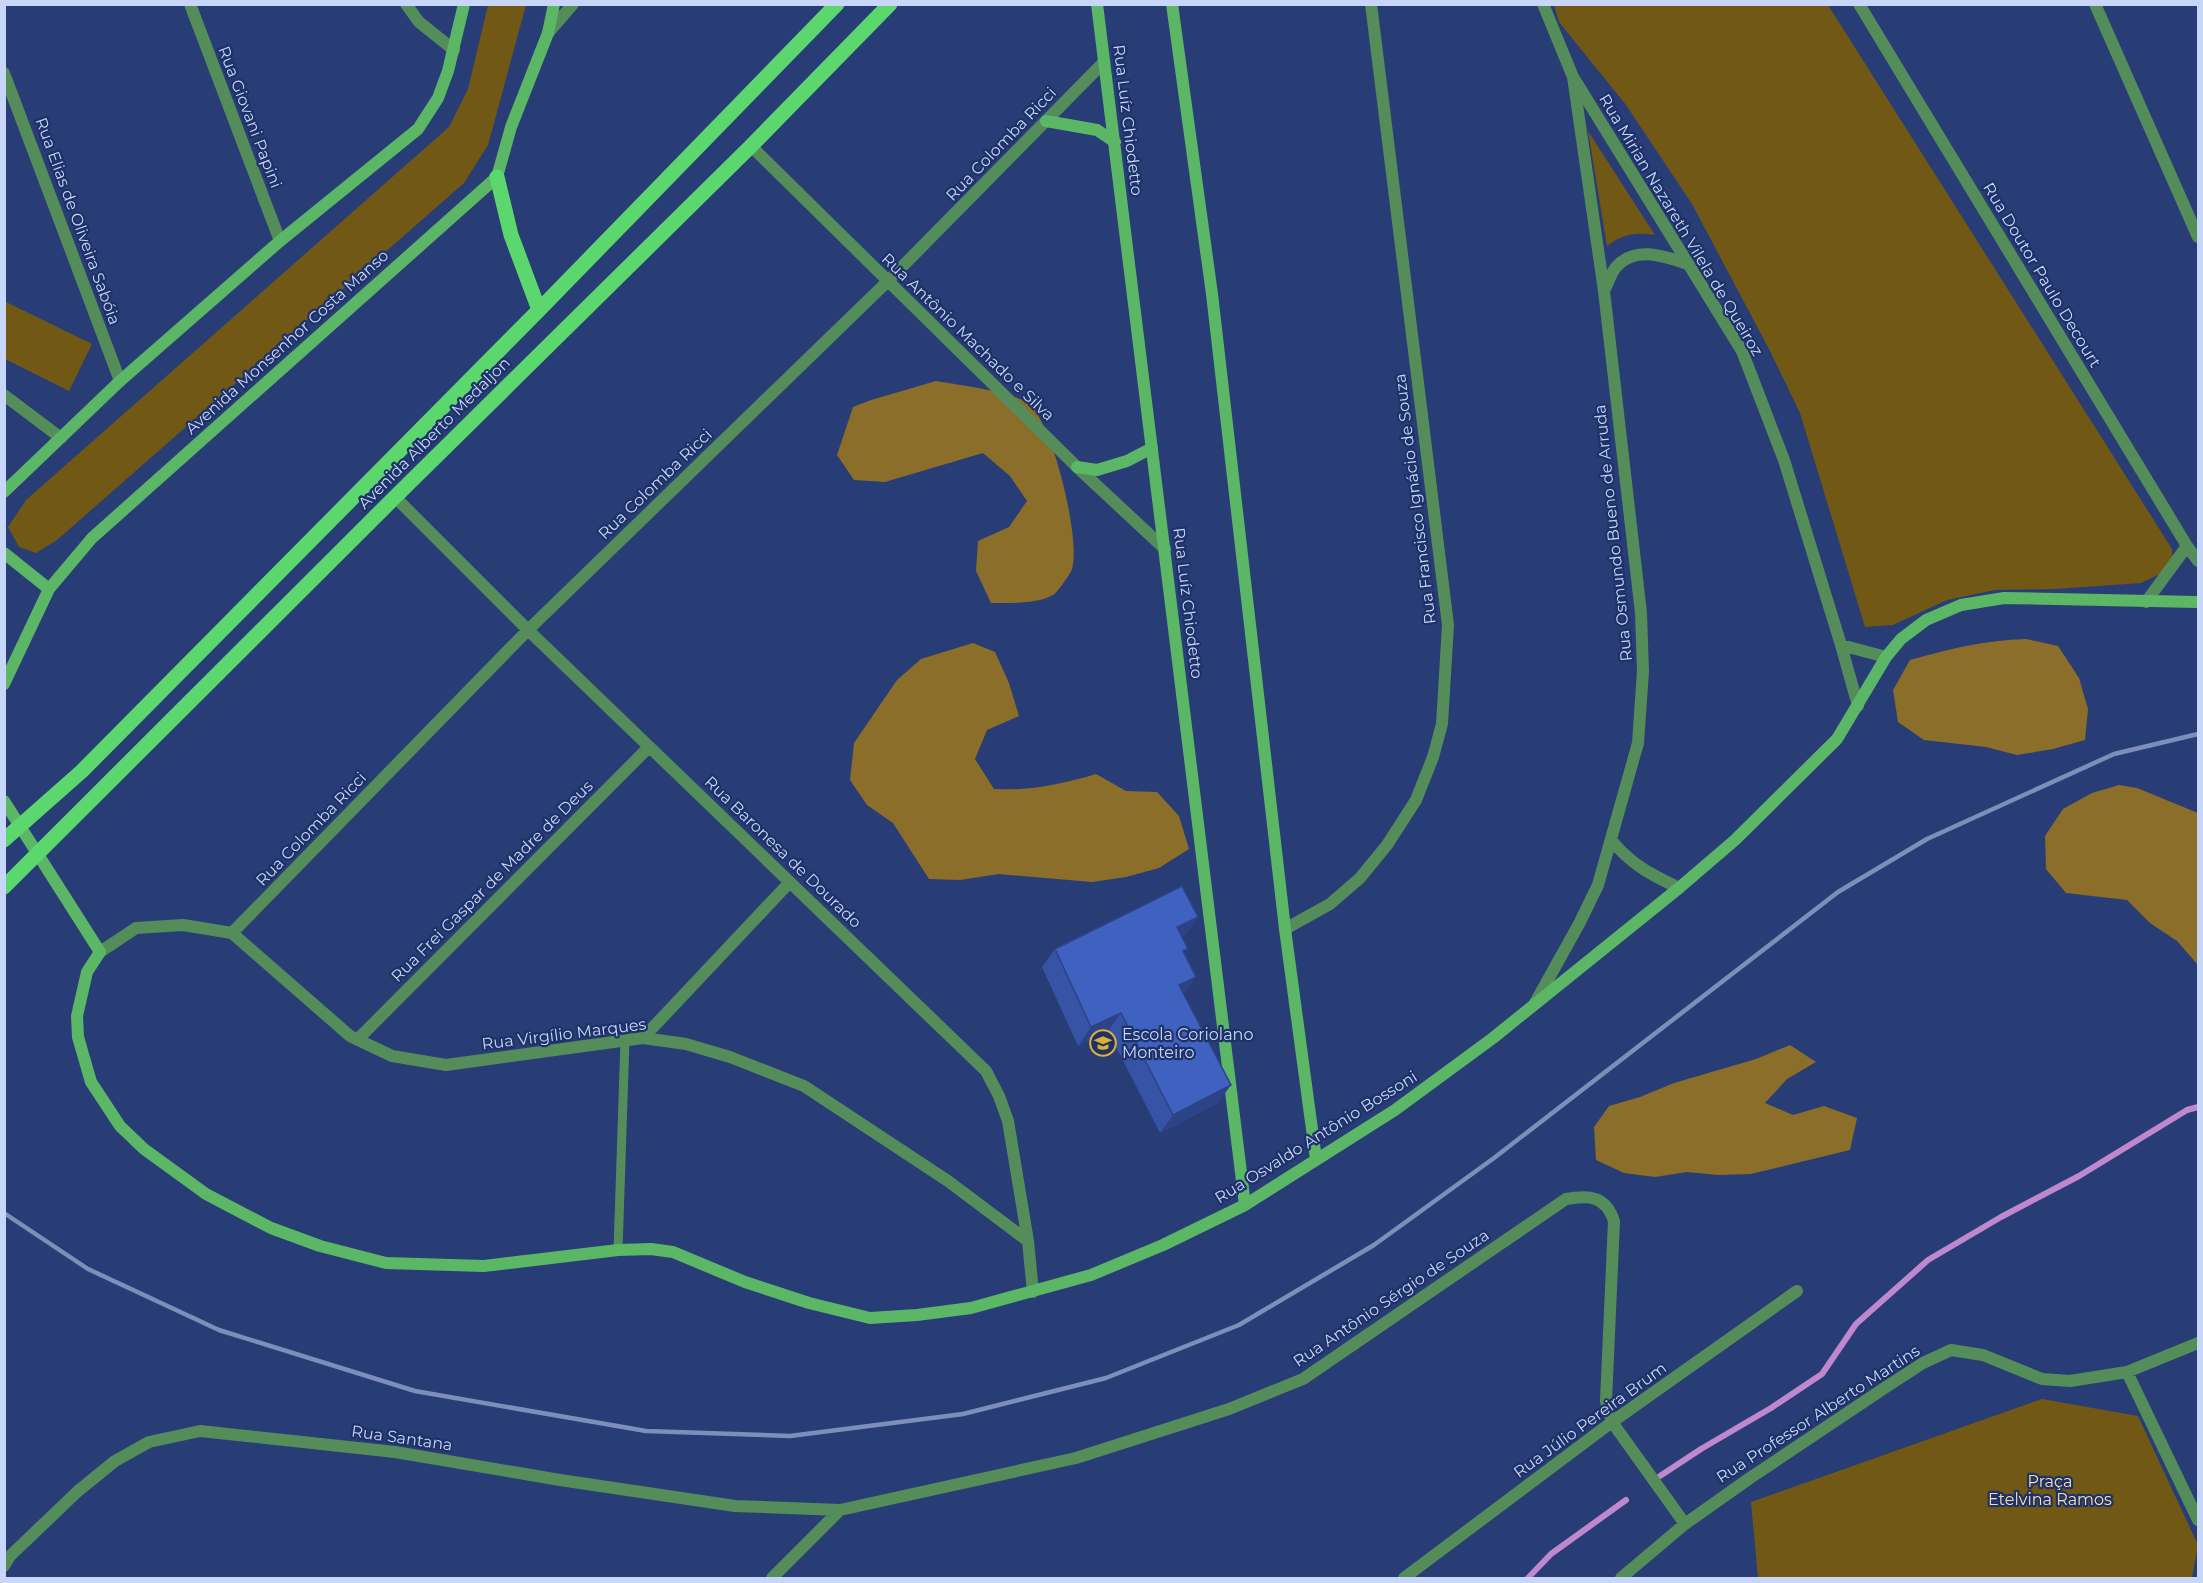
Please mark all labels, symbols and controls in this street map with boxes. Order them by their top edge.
street label: Rua Giovani Papini [214,43,286,191]
street label: Rua Luíz Chiodetto [1109,43,1147,197]
street label: Rua Colomba Ricci [942,83,1060,205]
street label: Rua Mirian Nazareth Vilela de Queiroz [1595,91,1767,359]
street label: Rua Elias de Oliveira Sabóia [32,115,124,327]
street label: Rua Doutor Paulo Decourt [1979,179,2105,371]
street label: Avenida Monsenhor Costa Manso [182,246,392,438]
street label: Rua Antônio Machado e Silva [878,249,1058,425]
street label: Avenida Alberto Medaljon [354,353,514,513]
street label: Rua Francisco Ignácio de Souza [1390,373,1440,625]
street label: Rua Osmundo Bueno de Arruda [1590,404,1636,662]
street label: Rua Colomba Ricci [594,425,716,543]
street label: Rua Luíz Chiodetto [1169,526,1207,680]
street label: Rua Colomba Ricci [252,768,370,890]
street label: Rua Baronesa de Dourado [701,772,865,932]
street label: Rua Frei Gaspar de Madre de Deus [387,776,597,986]
street label: Rua Virgílio Marques [481,1014,647,1054]
place label: Escola Coriolano Monteiro [1122,1025,1253,1062]
school or university icon: Escola Coriolano Monteiro [1088,1028,1118,1058]
street label: Rua Osvaldo Antônio Bossoni [1211,1067,1421,1207]
street label: Rua Antônio Sérgio de Souza [1290,1225,1492,1371]
street label: Rua Professor Alberto Martins [1713,1341,1923,1487]
street label: Rua Júlio Pereira Brum [1510,1358,1670,1482]
street label: Rua Santana [350,1422,454,1454]
park label: Praça Etelvina Ramos [1988,1472,2112,1509]

